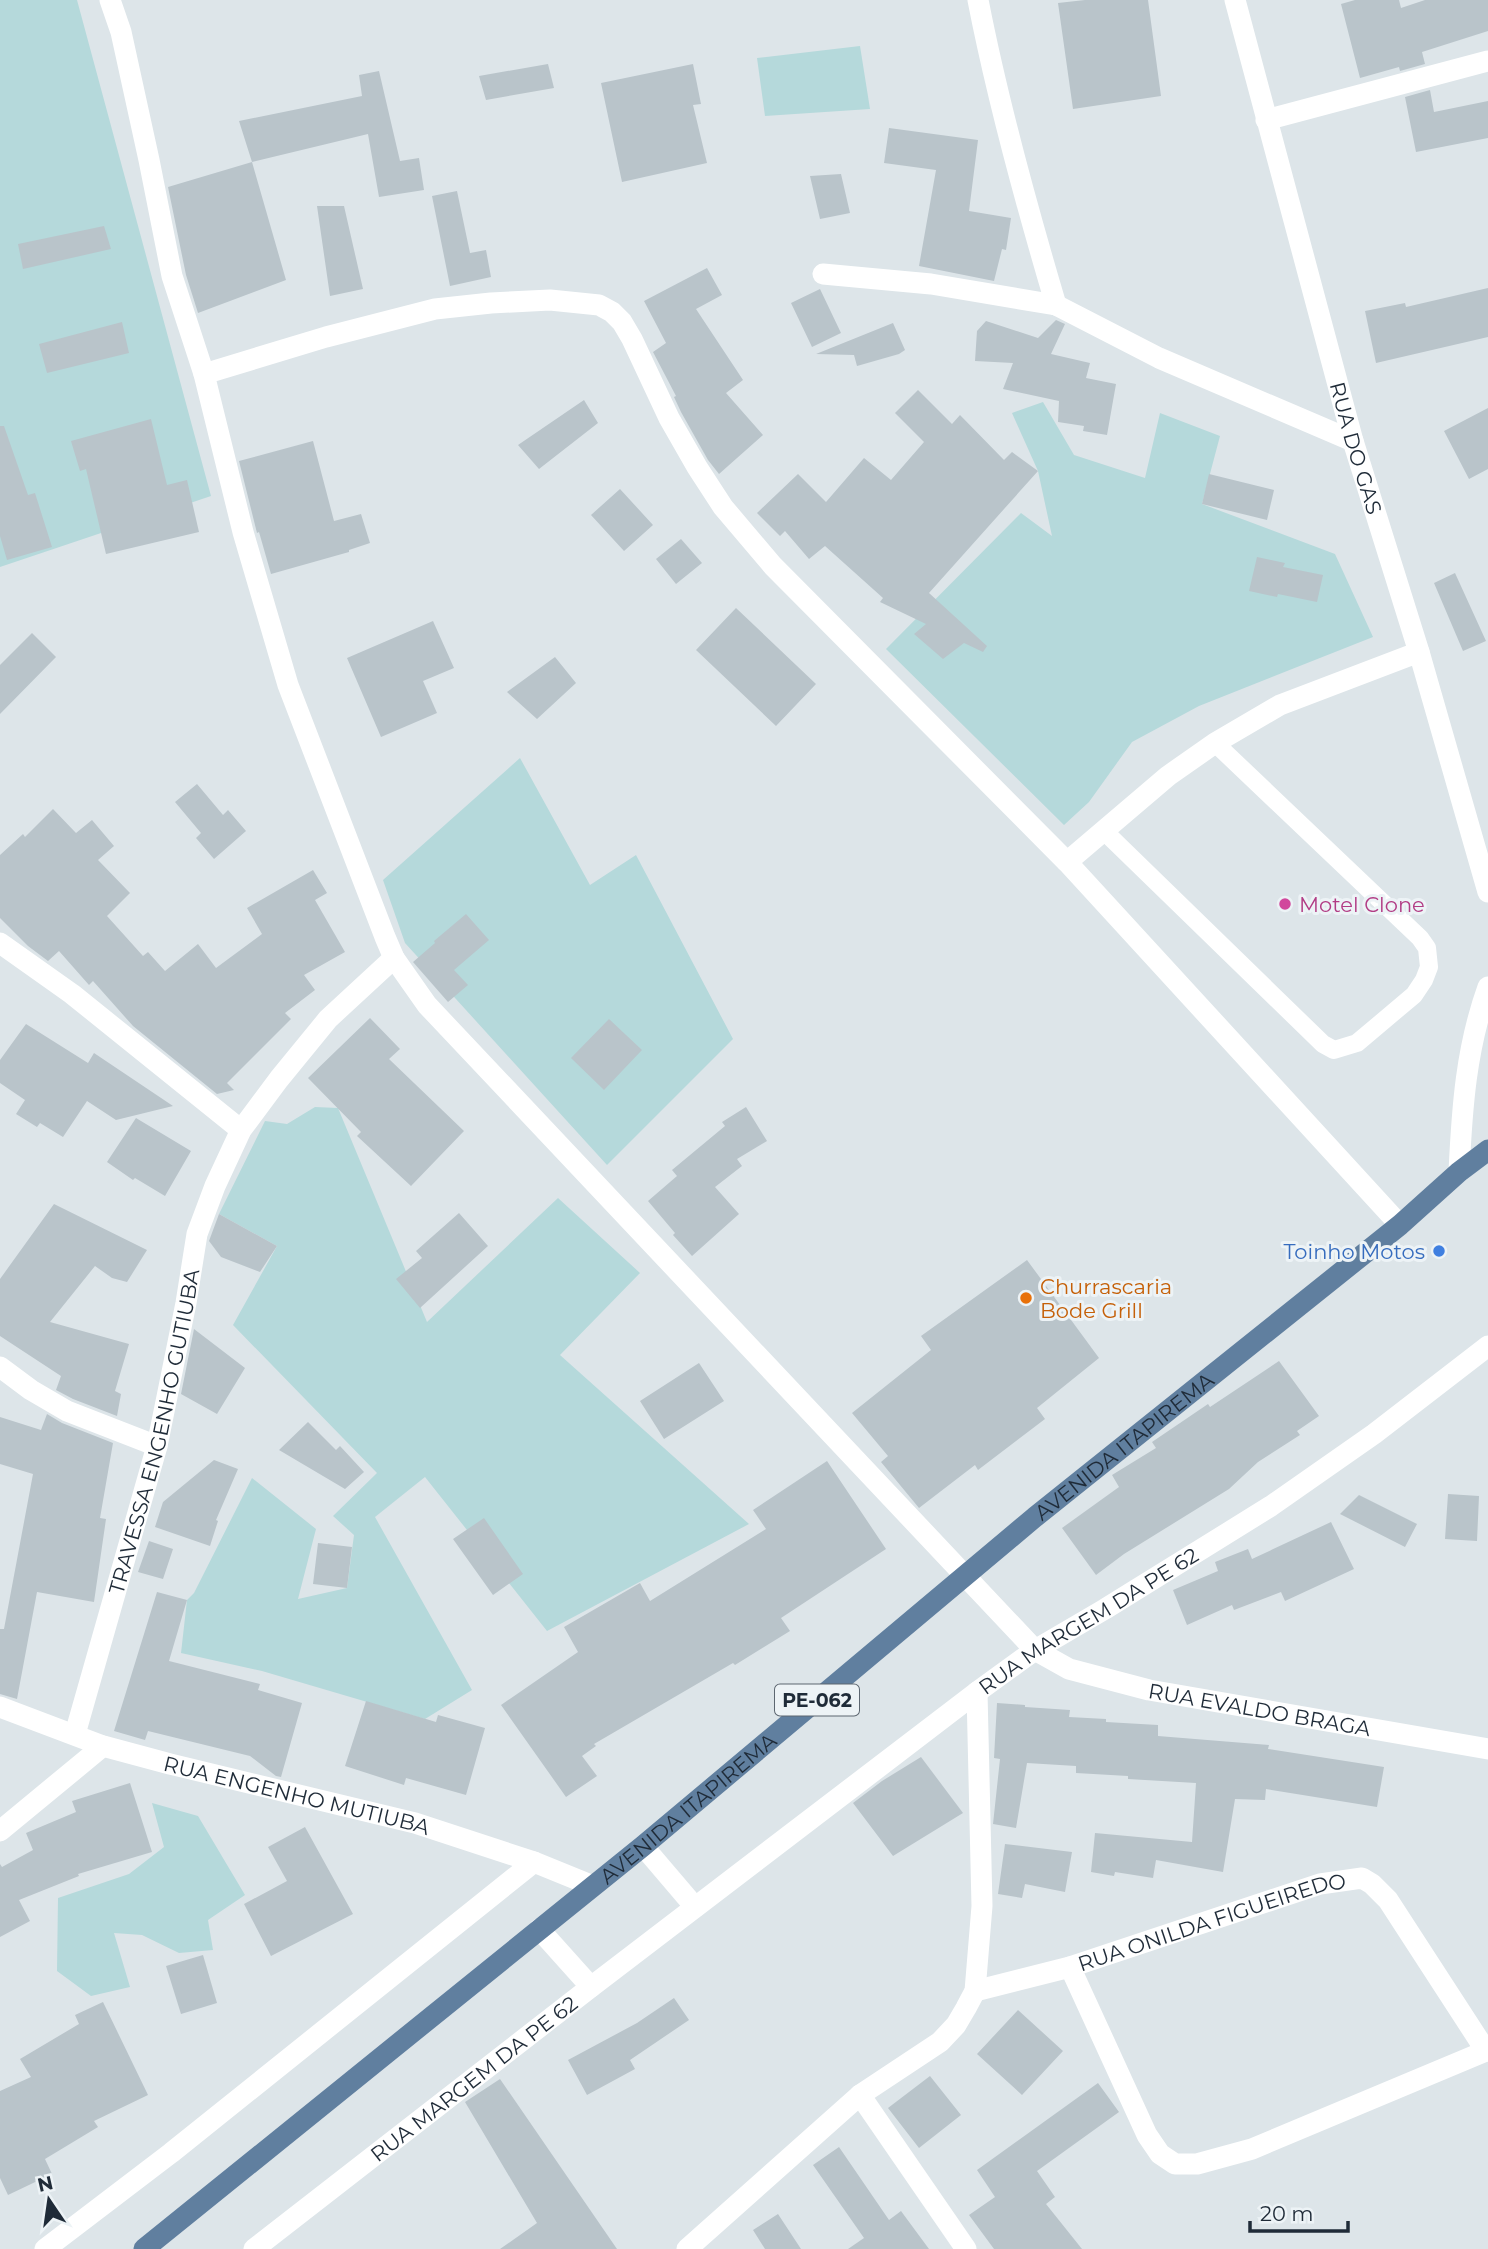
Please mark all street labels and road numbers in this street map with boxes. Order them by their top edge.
street label: RUA DO GAS [1325,379,1388,517]
street label: TRAVESSA ENGENHO GUTIUBA [103,1266,204,1597]
street label: AVENIDA ITAPIREMA [1029,1366,1219,1525]
street label: RUA MARGEM DA PE 62 [973,1542,1203,1699]
street label: RUA EVALDO BRAGA [1147,1678,1373,1741]
road number: PE-062 [775,1684,859,1716]
street label: AVENIDA ITAPIREMA [594,1727,782,1889]
street label: RUA ENGENHO MUTIUBA [161,1750,434,1840]
street label: RUA ONILDA FIGUEIREDO [1074,1868,1347,1976]
street label: RUA MARGEM DA PE 62 [365,1990,582,2167]

